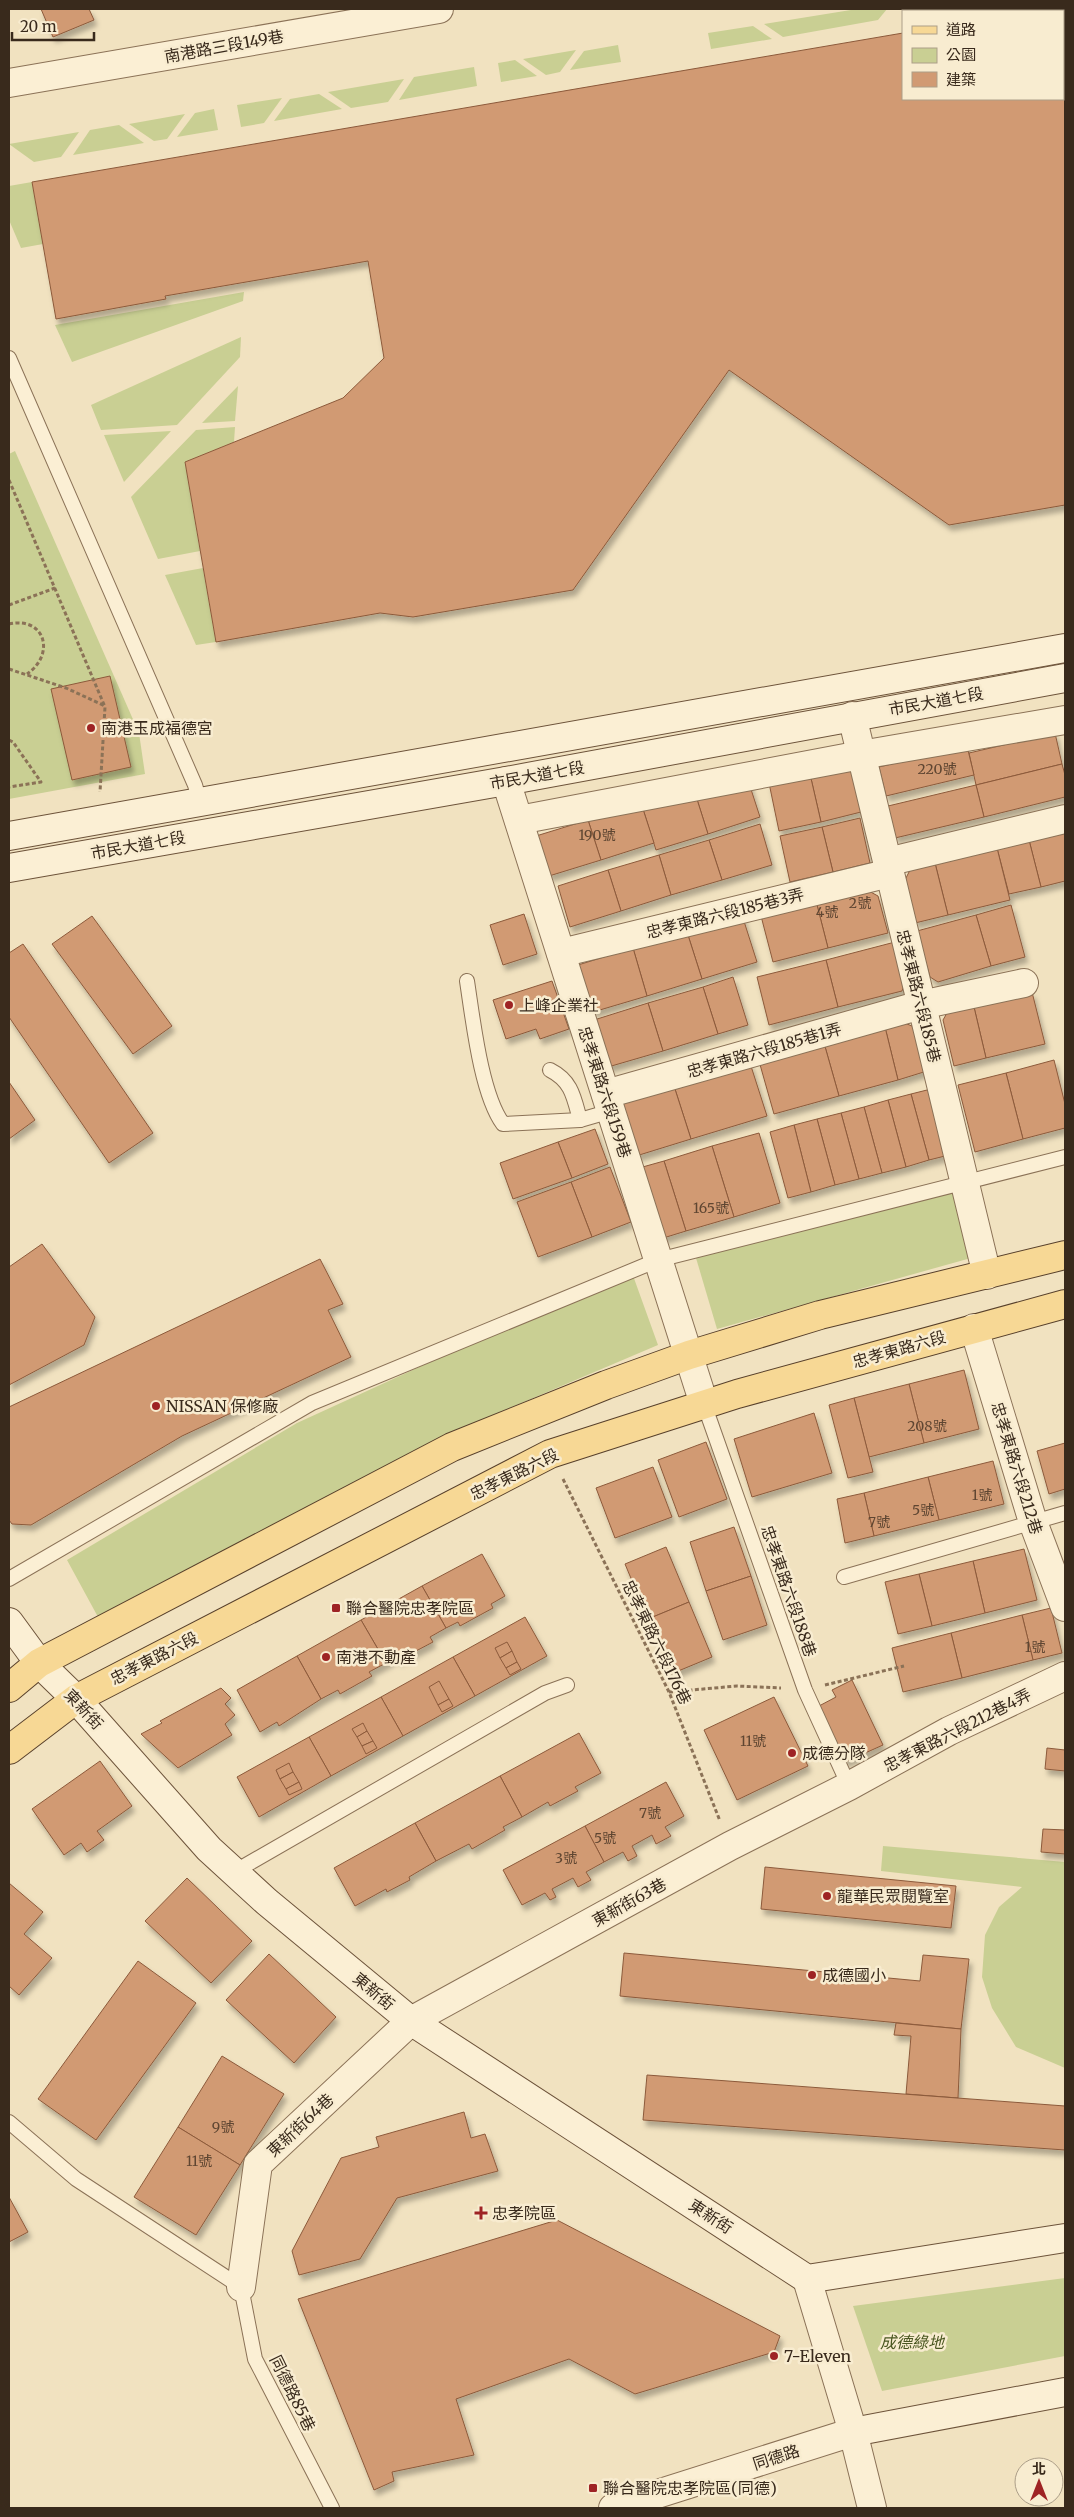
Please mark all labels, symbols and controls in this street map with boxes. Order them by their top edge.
scale bar [12,10,95,42]
legend [902,10,1064,100]
text: 20 m [20,17,57,36]
text: 道路 [946,20,976,39]
street label: 南港路三段149巷 [163,26,285,66]
text: 公園 [946,45,976,64]
text: 建築 [946,70,976,89]
street label: 市民大道七段 [887,683,985,719]
place label: 南港玉成福德宮 [101,718,213,738]
marker: 南港玉成福德宮 [85,722,97,734]
street label: 市民大道七段 [488,757,586,793]
house number: 220號 [917,760,957,778]
house number: 190號 [578,826,616,844]
street label: 市民大道七段 [89,827,187,863]
street label: 忠孝東路六段185巷3弄 [644,884,806,942]
house number: 2號 [849,894,871,912]
house number: 4號 [816,903,838,921]
street label: 忠孝東路六段185巷 [893,927,945,1065]
place label: 上峰企業社 [519,995,599,1015]
marker: 上峰企業社 [503,999,515,1011]
street label: 忠孝東路六段185巷1弄 [684,1018,844,1082]
street label: 忠孝東路六段159巷 [574,1024,636,1160]
house number: 165號 [693,1199,729,1217]
street label: 忠孝東路六段 [850,1326,948,1372]
place label: NISSAN 保修廠 [166,1396,278,1416]
street label: 忠孝東路六段212巷 [987,1399,1047,1537]
marker: NISSAN 保修廠 [150,1400,162,1412]
house number: 208號 [907,1417,947,1435]
street label: 忠孝東路六段 [466,1444,562,1504]
house number: 1號 [972,1486,992,1504]
house number: 5號 [912,1501,934,1519]
house number: 7號 [868,1513,890,1531]
street label: 忠孝東路六段188巷 [757,1523,821,1659]
street label: 忠孝東路六段176巷 [618,1576,696,1708]
place label: 聯合醫院忠孝院區 [346,1598,474,1618]
marker: 聯合醫院忠孝院區 [330,1602,342,1614]
street label: 忠孝東路六段 [107,1627,201,1689]
house number: 1號 [1025,1638,1045,1656]
place label: 南港不動產 [336,1647,416,1667]
marker: 南港不動產 [320,1651,332,1663]
street label: 忠孝東路六段212巷4弄 [880,1684,1034,1776]
street label: 東新街 [60,1685,108,1733]
house number: 11號 [740,1732,766,1750]
place label: 成德分隊 [802,1743,866,1763]
marker: 成德分隊 [786,1747,798,1759]
house number: 7號 [639,1804,661,1822]
house number: 5號 [594,1829,616,1847]
house number: 3號 [555,1849,577,1867]
street label: 東新街63巷 [588,1873,670,1931]
place label: 龍華民眾閱覽室 [837,1886,949,1906]
marker: 龍華民眾閱覽室 [821,1890,833,1902]
place label: 成德國小 [822,1965,886,1985]
street label: 東新街 [349,1968,399,2014]
marker: 成德國小 [806,1969,818,1981]
street label: 東新街64巷 [263,2089,337,2161]
house number: 9號 [212,2118,234,2136]
house number: 11號 [186,2152,212,2170]
street label: 東新街 [685,2195,737,2237]
place label: 忠孝院區 [492,2203,556,2223]
marker: 忠孝院區 [474,2206,488,2220]
park label: 成德綠地 [880,2332,946,2352]
place label: 7-Eleven [784,2346,852,2366]
marker: 7-Eleven [768,2350,780,2362]
street label: 同德路85巷 [266,2352,320,2434]
street label: 同德路 [750,2440,802,2474]
north arrow [1014,2457,1064,2507]
text: 北 [1032,2460,1046,2478]
place label: 聯合醫院忠孝院區(同德) [603,2478,777,2498]
marker: 聯合醫院忠孝院區(同德) [587,2482,599,2494]

